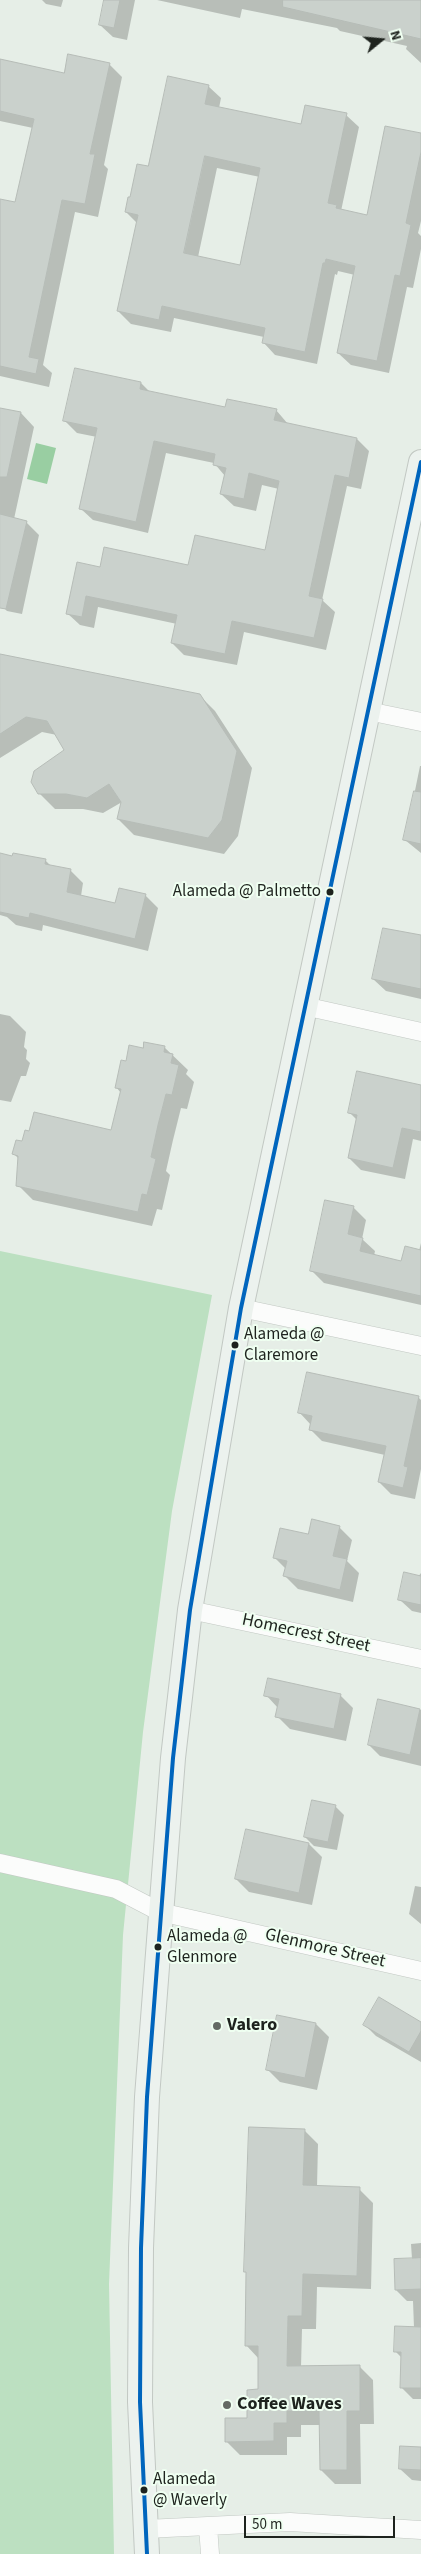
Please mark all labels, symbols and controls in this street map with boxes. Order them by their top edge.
north arrow [356,15,406,65]
text: N [384,28,406,43]
place label: Alameda @ Palmetto [173,882,321,902]
marker: Alameda @ Palmetto [325,887,335,897]
place label: Alameda @ Claremore [244,1325,324,1365]
marker: Alameda @ Claremore [230,1340,240,1350]
street label: Homecrest Street [240,1610,372,1658]
street label: Glenmore Street [263,1925,387,1973]
place label: Alameda @ Glenmore [167,1927,247,1967]
marker: Alameda @ Glenmore [153,1942,163,1952]
place label: Valero [227,2015,277,2037]
marker: Valero [211,2020,223,2032]
place label: Coffee Waves [237,2394,342,2416]
marker: Coffee Waves [221,2399,233,2411]
place label: Alameda @ Waverly [153,2470,227,2510]
marker: Alameda @ Waverly [139,2485,149,2495]
scale bar [246,2506,397,2538]
text: 50 m [252,2514,282,2535]

